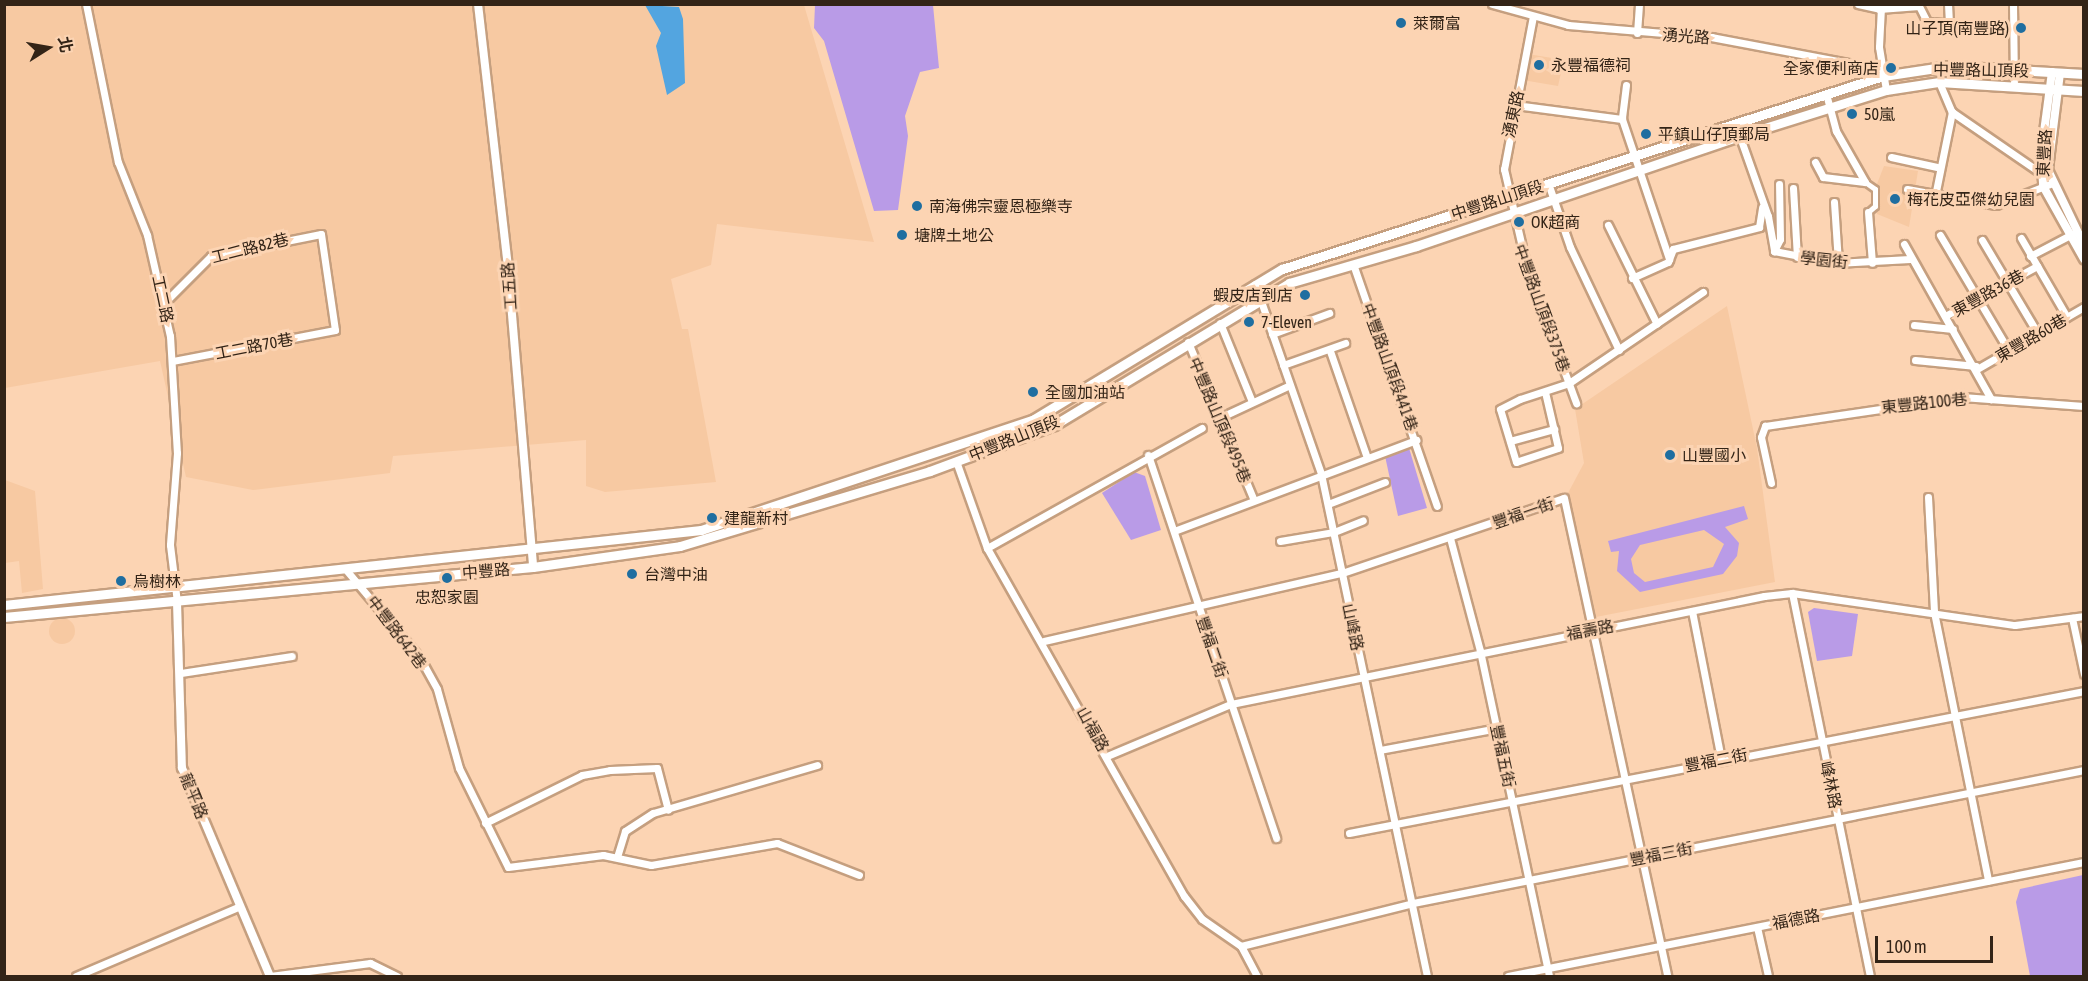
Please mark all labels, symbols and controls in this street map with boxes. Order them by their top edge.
place label: 萊爾富 [1413,13,1461,33]
marker: 萊爾富 [1394,16,1408,30]
north arrow [18,18,78,78]
place label: 山子頂(南豐路) [1905,18,2009,38]
marker: 山子頂(南豐路) [2014,21,2028,35]
street label: 湧光路 [1661,25,1711,47]
text: 北 [55,35,76,54]
place label: 永豐福德祠 [1551,55,1631,75]
marker: 永豐福德祠 [1532,58,1546,72]
place label: 全家便利商店 [1783,58,1879,78]
street label: 中豐路山頂段 [1933,60,2029,80]
marker: 全家便利商店 [1884,61,1898,75]
street label: 湧東路 [1499,89,1527,139]
place label: 50嵐 [1864,104,1895,124]
marker: 50嵐 [1845,107,1859,121]
place label: 平鎮山仔頂郵局 [1658,124,1770,144]
marker: 平鎮山仔頂郵局 [1639,127,1653,141]
street label: 東豐路 [2033,129,2055,177]
street label: 中豐路山頂段 [1448,176,1546,224]
place label: 梅花皮亞傑幼兒園 [1907,189,2035,209]
marker: 梅花皮亞傑幼兒園 [1888,192,1902,206]
place label: 南海佛宗靈恩極樂寺 [929,196,1073,216]
marker: 南海佛宗靈恩極樂寺 [910,199,924,213]
place label: OK超商 [1531,212,1580,232]
marker: OK超商 [1512,215,1526,229]
place label: 塘牌土地公 [914,225,994,245]
marker: 塘牌土地公 [895,228,909,242]
street label: 工二路82巷 [209,229,291,267]
street label: 中豐路山頂段375巷 [1510,241,1574,375]
street label: 學園街 [1799,248,1849,272]
street label: 工五路 [498,261,520,311]
street label: 東豐路36巷 [1949,265,2027,321]
street label: 工二路 [149,274,177,324]
place label: 蝦皮店到店 [1213,285,1293,305]
marker: 蝦皮店到店 [1298,288,1312,302]
street label: 中豐路山頂段441巷 [1358,300,1422,434]
street label: 東豐路60巷 [1992,310,2070,366]
place label: 7-Eleven [1261,312,1312,332]
marker: 7-Eleven [1242,315,1256,329]
street label: 工二路70巷 [213,329,295,363]
street label: 中豐路山頂段495巷 [1185,354,1255,486]
place label: 全國加油站 [1045,382,1125,402]
marker: 全國加油站 [1026,385,1040,399]
street label: 東豐路100巷 [1880,389,1968,417]
street label: 中豐路山頂段 [966,411,1062,465]
place label: 山豐國小 [1682,445,1746,465]
marker: 山豐國小 [1663,448,1677,462]
street label: 豐福一街 [1490,494,1556,532]
place label: 建龍新村 [724,508,788,528]
marker: 建龍新村 [705,511,719,525]
street label: 中豐路 [461,559,511,583]
place label: 台灣中油 [644,564,708,584]
marker: 台灣中油 [625,567,639,581]
place label: 烏樹林 [133,571,181,591]
marker: 忠恕家園 [440,571,454,585]
marker: 烏樹林 [114,574,128,588]
place label: 忠恕家園 [415,587,479,607]
street label: 中豐路642巷 [363,592,431,672]
street label: 山峰路 [1339,602,1367,652]
street label: 豐福二街 [1193,614,1231,680]
street label: 福壽路 [1565,616,1615,644]
street label: 山福路 [1073,703,1113,755]
street label: 豐福五街 [1487,723,1519,789]
street label: 豐福二街 [1683,744,1749,776]
street label: 峰林路 [1817,760,1845,810]
street label: 龍平路 [176,770,212,822]
street label: 豐福三街 [1628,838,1694,870]
street label: 福德路 [1771,905,1821,933]
scale bar [1878,924,1996,962]
text: 100 m [1886,936,1927,957]

